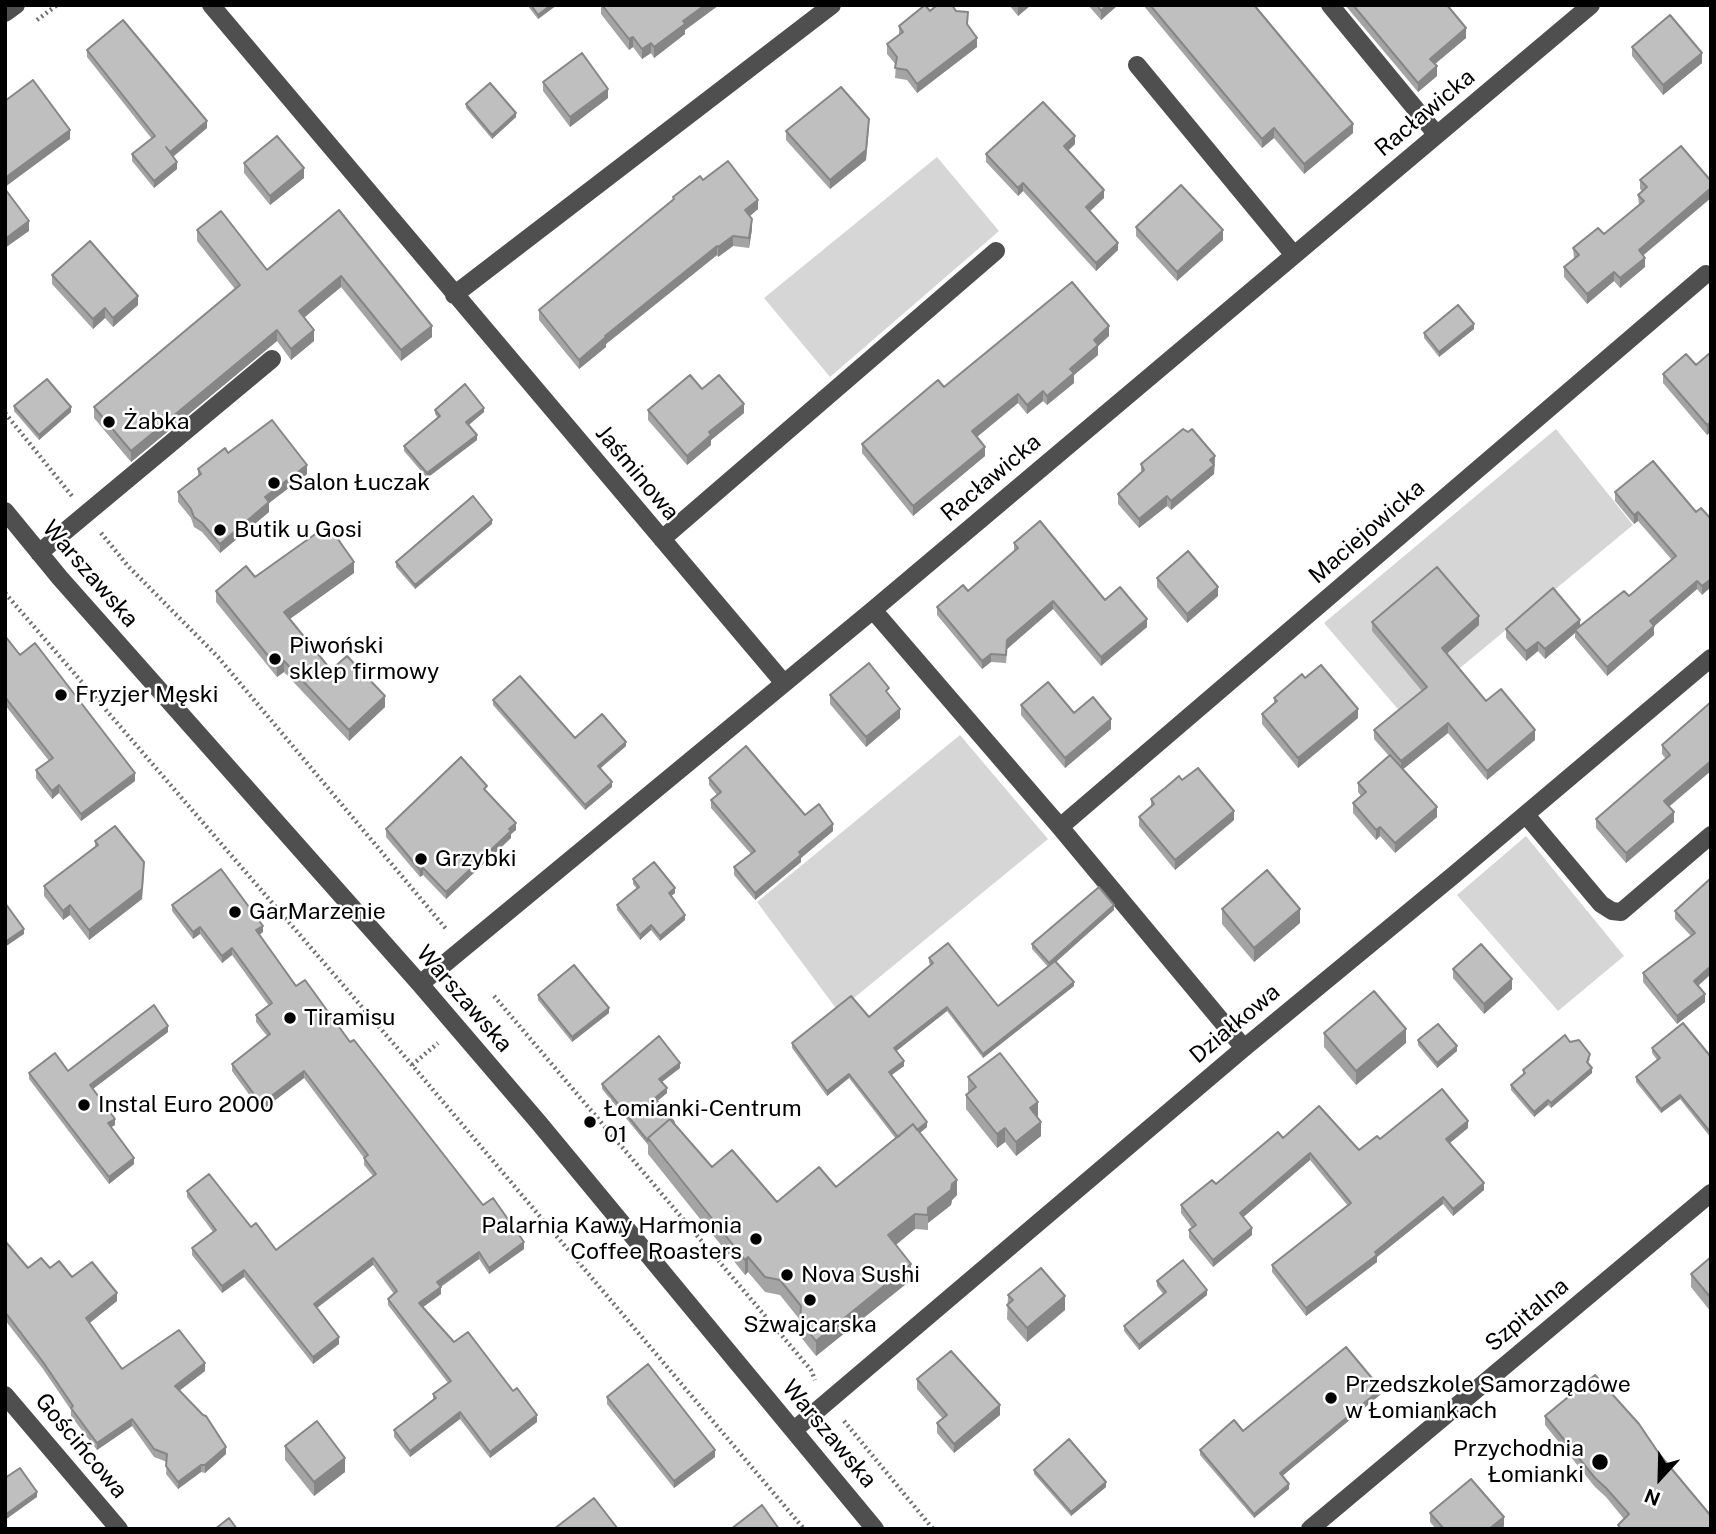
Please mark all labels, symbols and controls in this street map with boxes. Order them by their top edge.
street label: Racławicka [1369,63,1481,163]
place label: Żabka [123,408,190,436]
marker: Żabka [101,414,117,430]
street label: Jaśminowa [589,420,685,526]
street label: Racławicka [935,428,1047,528]
place label: Salon Łuczak [288,469,430,497]
street label: Maciejowicka [1304,474,1430,590]
marker: Salon Łuczak [266,475,282,491]
street label: Warszawska [36,515,144,633]
place label: Butik u Gosi [234,516,362,544]
marker: Butik u Gosi [212,522,228,538]
place label: Piwoński sklep firmowy [289,632,439,686]
marker: Piwoński sklep firmowy [267,651,283,667]
place label: Fryzjer Męski [75,681,218,709]
marker: Fryzjer Męski [53,687,69,703]
place label: Grzybki [435,845,517,873]
marker: Grzybki [413,851,429,867]
place label: GarMarzenie [249,898,386,926]
marker: GarMarzenie [227,904,243,920]
street label: Warszawska [410,940,518,1058]
street label: Działkowa [1184,978,1286,1070]
place label: Tiramisu [304,1004,395,1032]
marker: Tiramisu [282,1010,298,1026]
place label: Instal Euro 2000 [98,1091,274,1119]
place label: Łomianki-Centrum 01 [604,1095,802,1149]
marker: Instal Euro 2000 [76,1097,92,1113]
marker: Łomianki-Centrum 01 [582,1114,598,1130]
place label: Palarnia Kawy Harmonia Coffee Roasters [481,1212,742,1266]
marker: Palarnia Kawy Harmonia Coffee Roasters [748,1231,764,1247]
place label: Nova Sushi [801,1261,920,1289]
marker: Nova Sushi [779,1267,795,1283]
street label: Szpitalna [1480,1272,1574,1358]
marker: Szwajcarska [802,1292,818,1308]
place label: Szwajcarska [743,1311,877,1339]
place label: Przedszkole Samorządowe w Łomiankach [1345,1371,1631,1425]
street label: Warszawska [776,1374,882,1494]
street label: Gościńcowa [29,1388,133,1504]
marker: Przedszkole Samorządowe w Łomiankach [1323,1390,1339,1406]
place label: Przychodnia Łomianki [1453,1435,1584,1489]
north arrow [1625,1443,1695,1513]
marker: Przychodnia Łomianki [1590,1452,1610,1472]
text: N [1641,1484,1663,1510]

